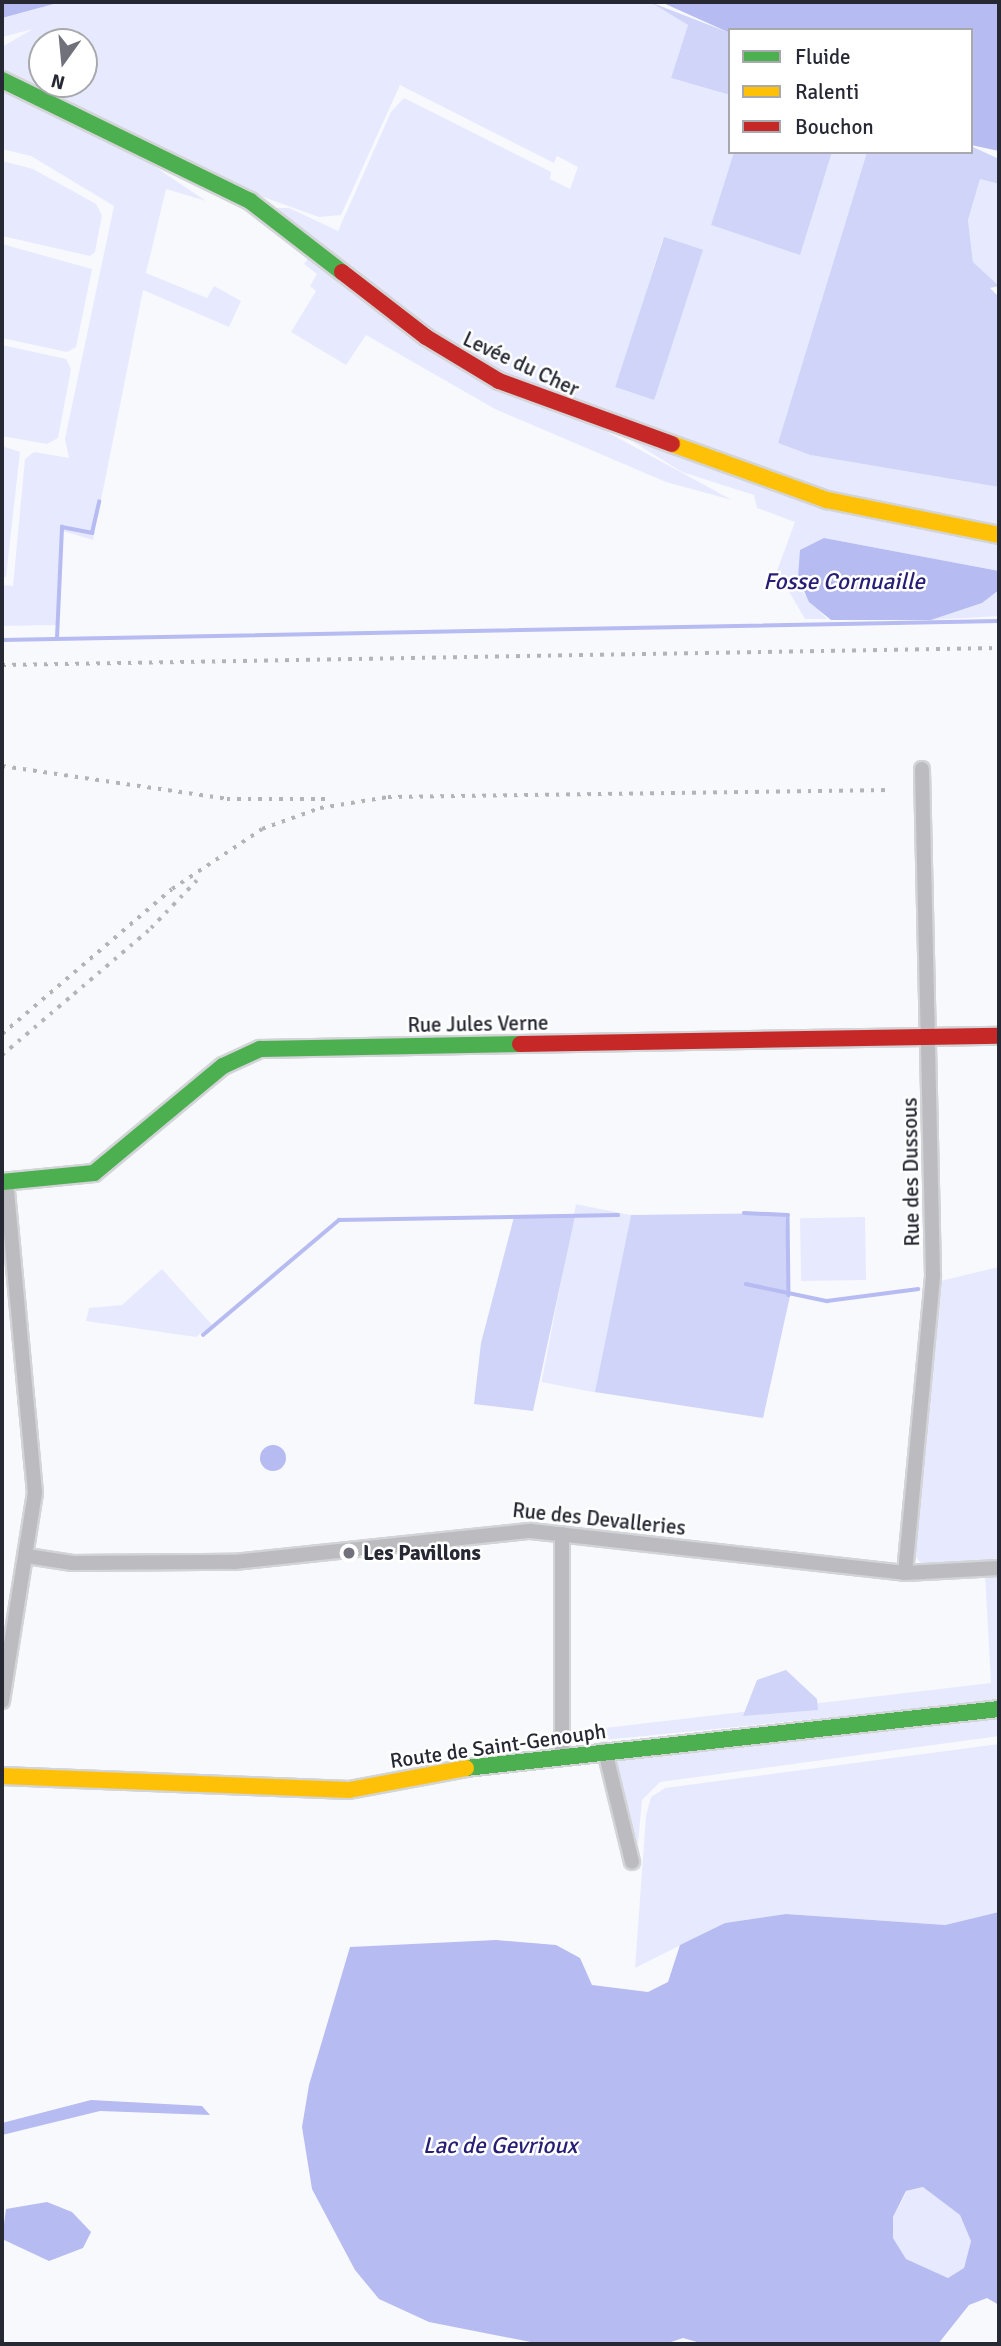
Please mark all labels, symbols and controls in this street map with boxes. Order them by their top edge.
north arrow [28,28,98,98]
legend [728,28,973,154]
text: Fluide [795,44,851,70]
text: N [49,68,68,95]
text: Ralenti [795,79,859,105]
text: Bouchon [795,114,874,140]
street label: Levée du Cher [459,326,583,402]
water label: Fosse Cornuaille [763,568,925,596]
street label: Rue Jules Verne [407,1010,549,1038]
street label: Rue des Dussous [897,1097,925,1247]
street label: Rue des Devalleries [511,1497,687,1541]
place label: Les Pavillons [363,1540,481,1566]
marker: Les Pavillons [341,1545,357,1561]
street label: Route de Saint-Genouph [388,1718,608,1774]
water label: Lac de Gevrioux [423,2132,577,2160]

